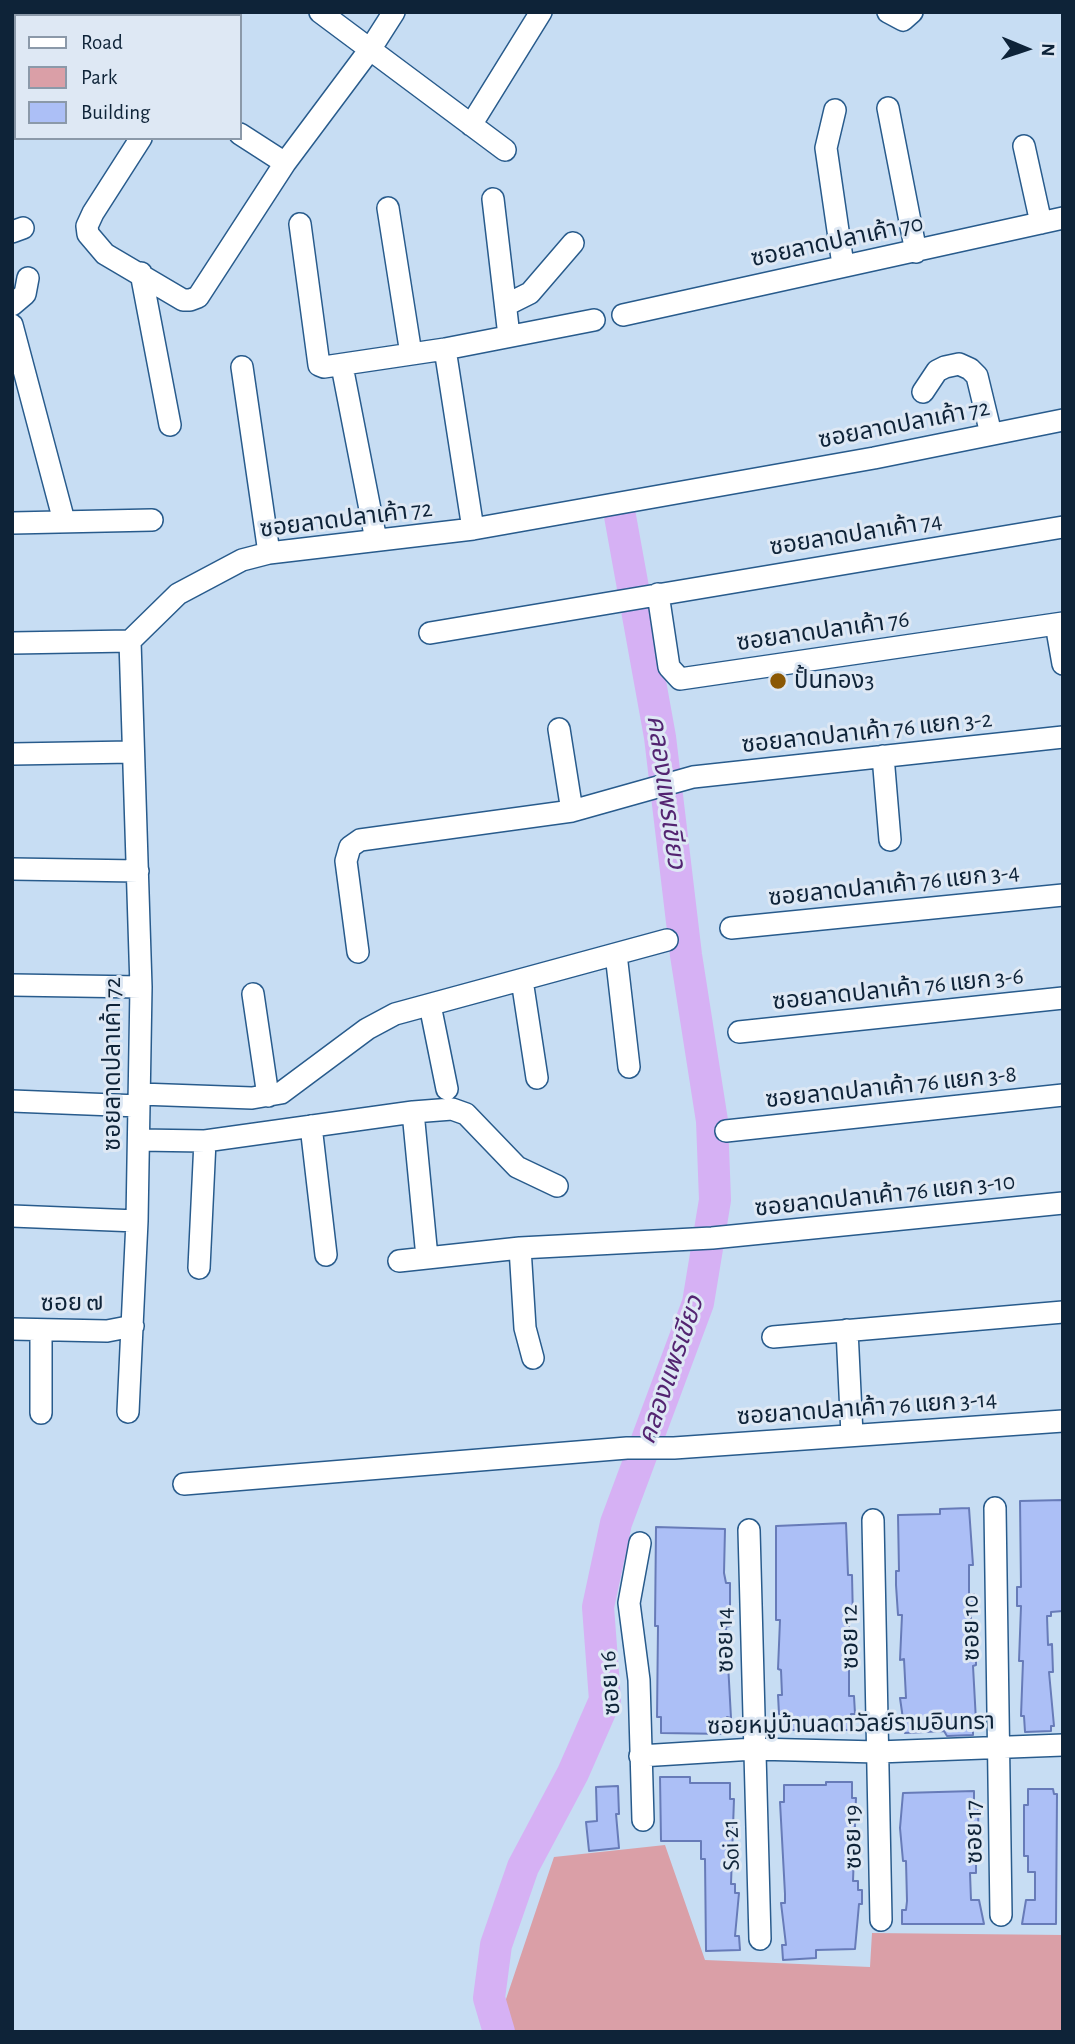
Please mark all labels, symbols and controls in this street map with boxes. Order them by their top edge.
legend [14,14,242,140]
north arrow [991,14,1061,84]
text: Road [81,32,123,53]
text: N [1038,43,1057,57]
text: Park [81,67,117,88]
text: Building [81,102,150,123]
street label: ซอยลาดปลาเค้า 70 [748,209,926,273]
street label: ซอยลาดปลาเค้า 72 [816,393,992,455]
street label: ซอยลาดปลาเค้า 72 [258,494,434,544]
street label: ซอยลาดปลาเค้า 74 [768,506,944,562]
street label: ซอยลาดปลาเค้า 76 [735,605,911,657]
place label: ปั้นทอง3 [794,667,874,695]
marker: ปั้นทอง3 [768,671,788,691]
street label: ซอยลาดปลาเค้า 76 แยก 3-2 [740,705,994,759]
water label: คลองแพรเขียว [640,713,692,871]
street label: ซอยลาดปลาเค้า 76 แยก 3-4 [767,857,1021,913]
street label: ซอยลาดปลาเค้า 76 แยก 3-6 [771,961,1025,1017]
street label: ซอยลาดปลาเค้า 72 [99,977,127,1151]
street label: ซอยลาดปลาเค้า 76 แยก 3-8 [764,1059,1018,1115]
street label: ซอยลาดปลาเค้า 76 แยก 3-10 [753,1167,1017,1223]
street label: ซอย ๗ [40,1288,104,1318]
water label: คลองแพรเขียว [631,1292,711,1448]
street label: ซอยลาดปลาเค้า 76 แยก 3-14 [736,1385,998,1431]
street label: ซอย 10 [956,1595,986,1661]
street label: ซอย 12 [835,1604,865,1670]
street label: ซอย 14 [710,1607,740,1673]
street label: ซอย 16 [593,1650,627,1716]
street label: ซอยหมู่บ้านลดาวัลย์รามอินทรา [707,1707,995,1741]
street label: ซอย 17 [959,1800,989,1864]
street label: ซอย 19 [838,1804,868,1870]
street label: Soi 21 [716,1819,746,1871]

